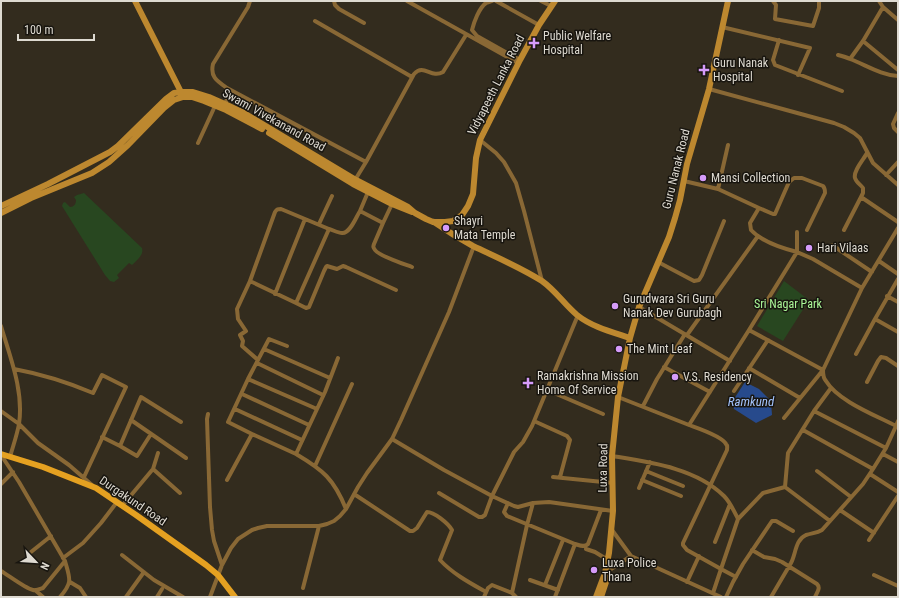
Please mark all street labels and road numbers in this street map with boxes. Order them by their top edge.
street label: Vidyapeeth Lanka Road [465,32,527,137]
street label: Swami Vivekanand Road [220,86,328,154]
street label: Guru Nanak Road [659,127,693,211]
street label: Luxa Road [596,443,610,493]
street label: Durgakund Road [97,473,169,529]

